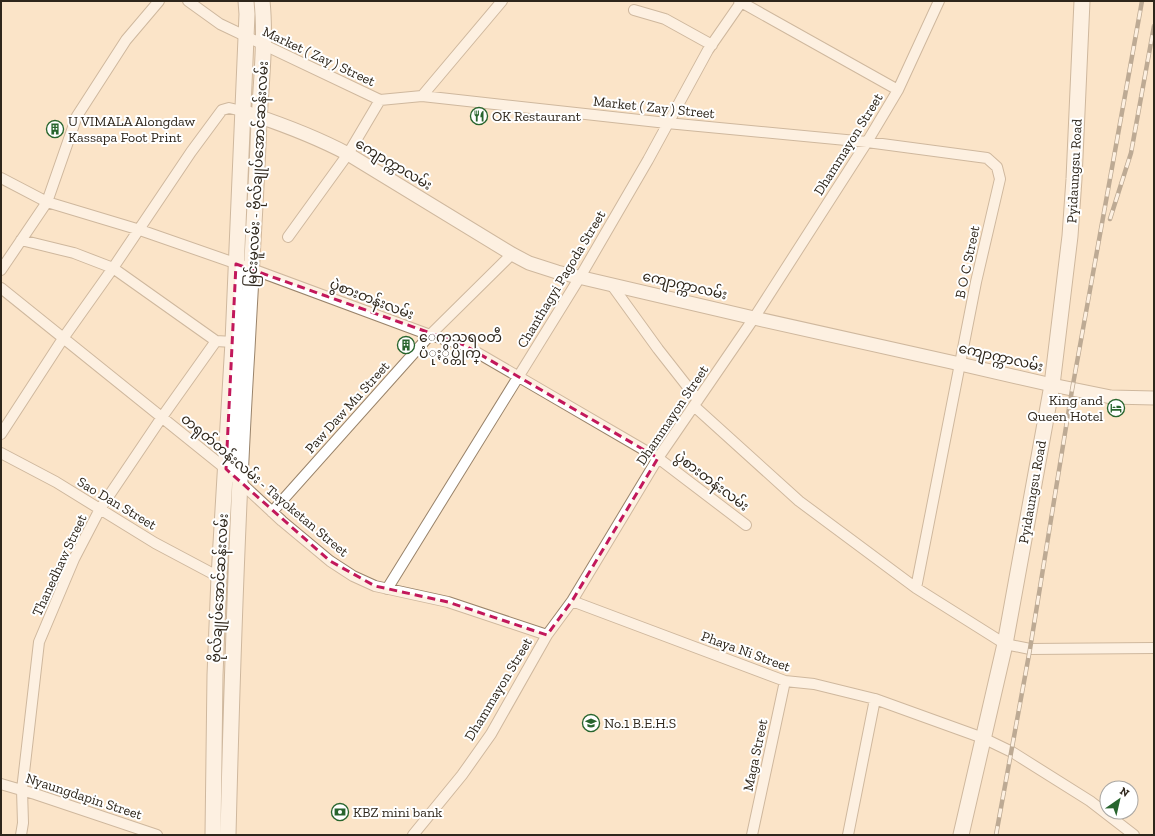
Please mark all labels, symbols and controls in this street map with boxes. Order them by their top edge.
street label: Market ( Zay ) Street [260,23,379,90]
street label: မြင်းမူလမ်း - ဗိုလ်ချုပ်အောင်ဆန်းလမ်း [241,60,275,288]
street label: Dhammayon Street [810,89,887,198]
street label: Market ( Zay ) Street [592,93,716,122]
restaurant icon: OK Restaurant [469,106,489,126]
place label: OK Restaurant [492,108,582,125]
place label: U VIMALA Alongdaw Kassapa Foot Print [68,113,196,146]
street label: Pyidaungsu Road [1063,118,1086,224]
building icon: U VIMALA Alongdaw Kassapa Foot Print [45,119,65,139]
street label: ကျောက္ကာလမ်း [351,133,436,197]
street label: Chanthagyi Pagoda Street [514,207,610,351]
street label: B O C Street [951,223,984,300]
street label: ကျောက္ကာလမ်း [640,266,729,306]
street label: ပွဲစားတန်းလမ်း [326,274,417,326]
place label: ေကသရ၀တီ ပံုႏွိပ္တိုက္ [419,327,502,365]
building icon: ေကသရ၀တီ ပံုႏွိပ္တိုက္ [396,335,416,355]
street label: ကျောက္ကာလမ်း [956,338,1045,378]
street label: Paw Daw Mu Street [302,357,394,457]
street label: Dhammayon Street [633,361,713,469]
place label: King and Queen Hotel [1028,392,1103,425]
hotel icon: King and Queen Hotel [1106,398,1126,418]
street label: တရုတ်တန်းလမ်း - Tayoketan Street [176,409,354,563]
street label: Pyidaungsu Road [1015,439,1050,545]
street label: ပွဲစားတန်းလမ်း [669,446,753,517]
street label: Sao Dan Street [74,473,160,534]
street label: Thanedhaw Street [28,511,91,619]
street label: ဗိုလ်ချုပ်အောင်ဆန်းလမ်း [205,513,235,663]
street label: Phaya Ni Street [699,627,793,676]
street label: Dhammayon Street [461,634,536,744]
school or university icon: No.1 B.E.H.S [581,713,601,733]
place label: No.1 B.E.H.S [604,715,676,732]
street label: Maga Street [740,717,772,793]
street label: Nyaungdapin Street [23,770,145,824]
north arrow [1099,780,1139,820]
text: N [1117,784,1132,800]
bank icon: KBZ mini bank [330,802,350,822]
place label: KBZ mini bank [353,804,443,821]

